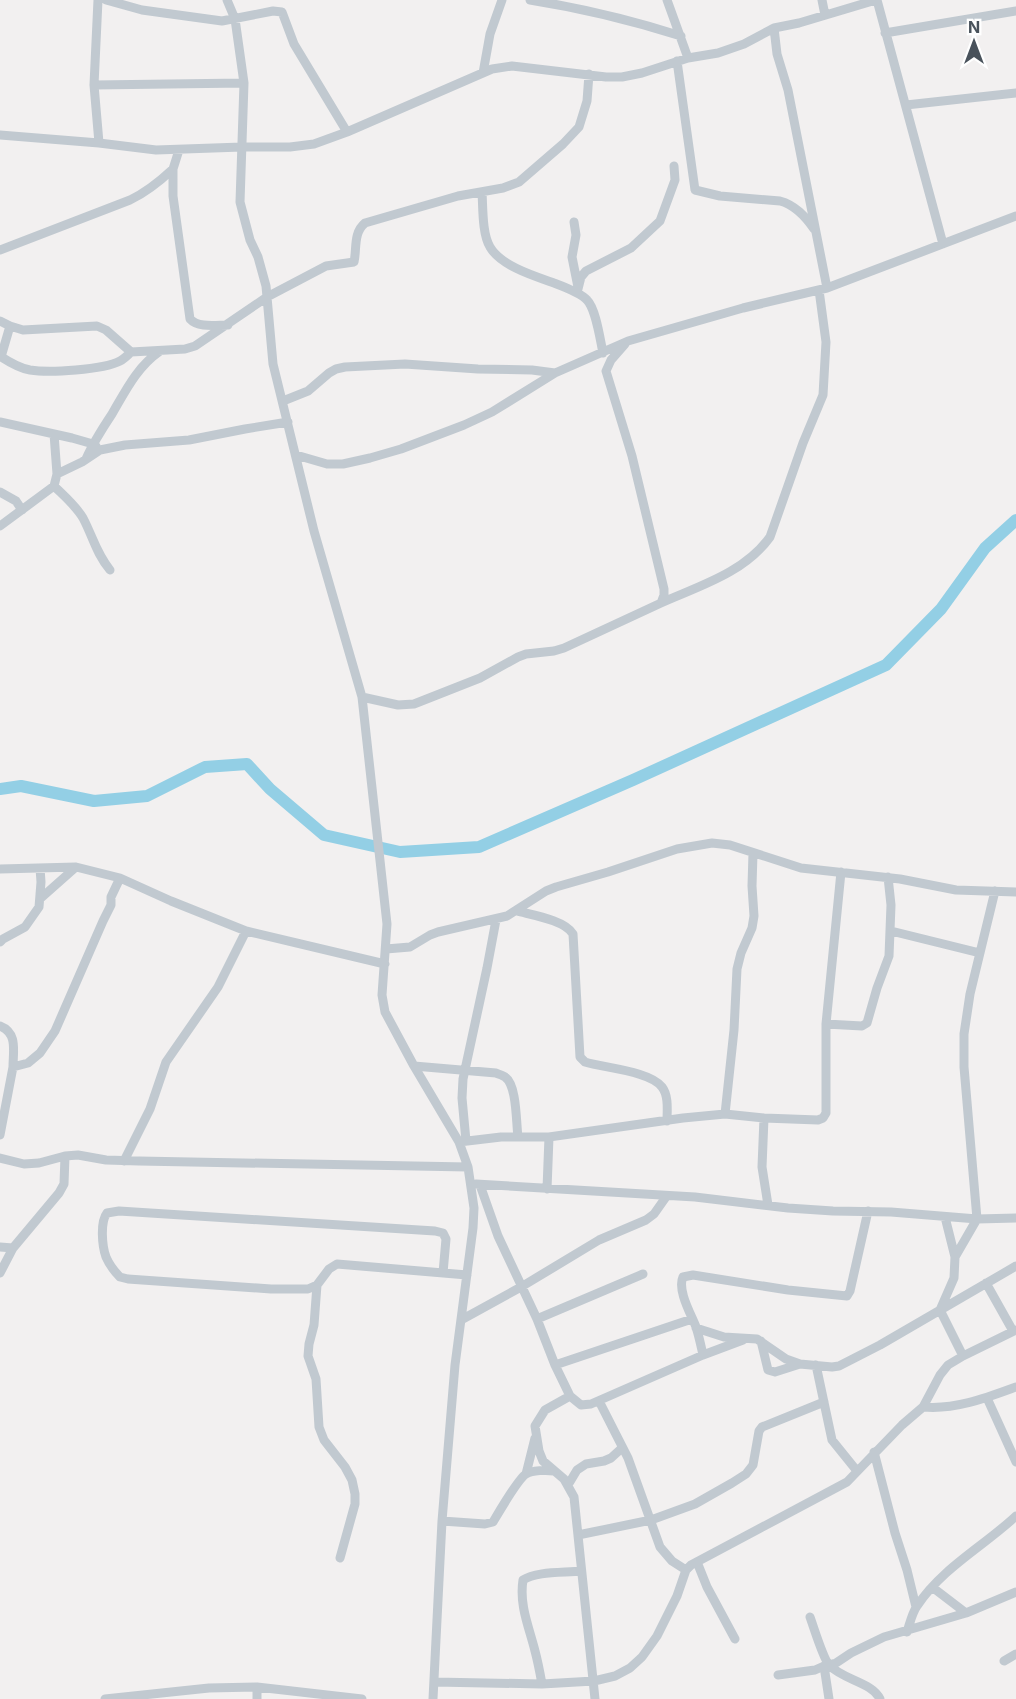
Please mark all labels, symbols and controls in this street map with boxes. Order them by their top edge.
north arrow [944,12,1004,72]
text: N [968,17,980,37]

